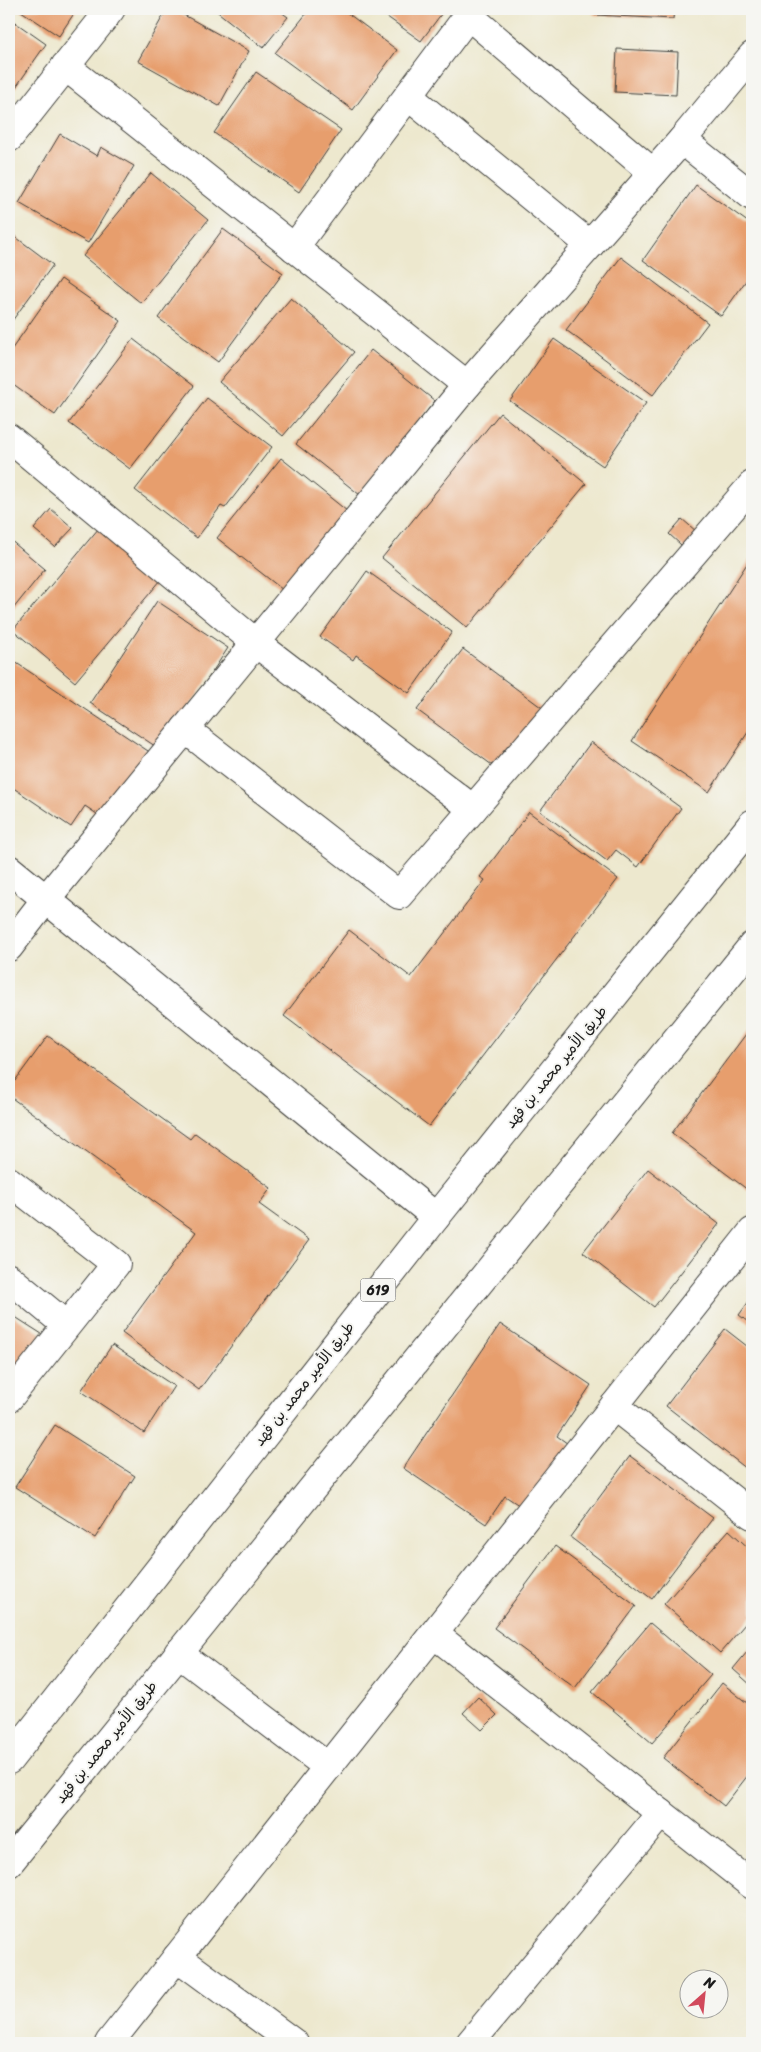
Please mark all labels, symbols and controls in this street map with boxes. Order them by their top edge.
street label: طريق الأمير محمد بن فهد [498,1000,614,1134]
road number: 619 [360,1278,396,1302]
street label: طريق الأمير محمد بن فهد [247,1316,361,1452]
street label: طريق الأمير محمد بن فهد [48,1675,164,1809]
text: N [699,1969,720,1996]
north arrow [678,1970,728,2020]

